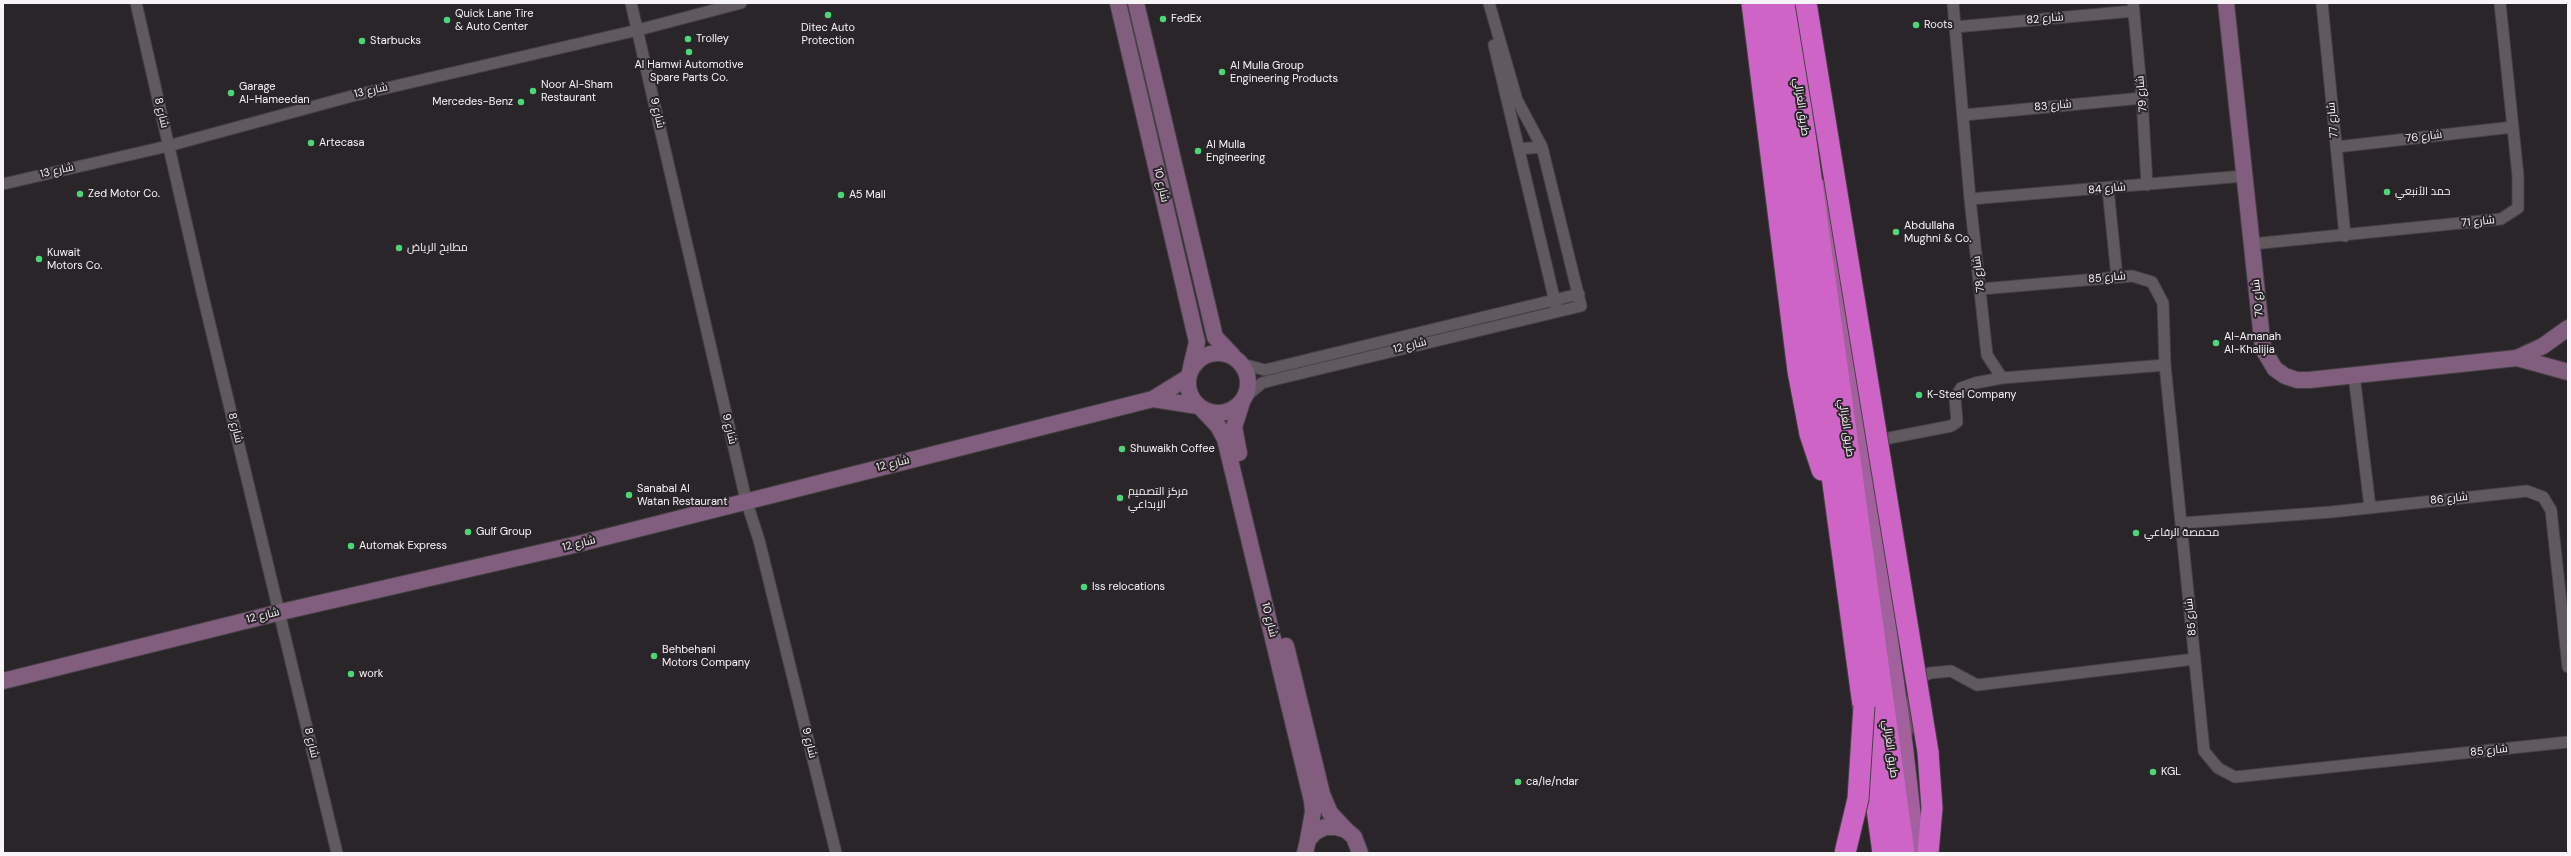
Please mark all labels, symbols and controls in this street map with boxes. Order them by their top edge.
place label: Quick Lane Tire & Auto Center [455,7,533,33]
marker: Ditec Auto Protection [823,10,833,20]
street label: شارع 82 [2026,11,2064,27]
place label: FedEx [1171,12,1201,26]
marker: FedEx [1158,14,1168,24]
marker: Quick Lane Tire & Auto Center [442,15,452,25]
place label: Roots [1924,18,1953,32]
marker: Roots [1911,20,1921,30]
place label: Ditec Auto Protection [801,21,855,47]
place label: Trolley [696,32,729,46]
place label: Starbucks [370,34,421,48]
marker: Trolley [683,34,693,44]
marker: Starbucks [357,36,367,46]
marker: Al Hamwi Automotive Spare Parts Co. [684,47,694,57]
place label: Al Hamwi Automotive Spare Parts Co. [635,58,743,84]
place label: Al Mulla Group Engineering Products [1230,59,1338,85]
marker: Al Mulla Group Engineering Products [1217,67,1227,77]
street label: شارع 79 [2134,75,2150,113]
street label: طريق الغزالي [1790,77,1812,137]
place label: Noor Al-Sham Restaurant [541,78,613,104]
place label: Garage Al-Hameedan [239,80,310,106]
street label: شارع 13 [353,81,389,101]
marker: Noor Al-Sham Restaurant [528,86,538,96]
marker: Garage Al-Hameedan [226,88,236,98]
place label: Mercedes-Benz [432,95,513,109]
street label: شارع 8 [151,96,171,130]
street label: شارع 9 [647,96,667,130]
marker: Mercedes-Benz [516,97,526,107]
street label: شارع 83 [2034,98,2072,114]
street label: شارع 77 [2325,102,2341,138]
street label: شارع 76 [2405,128,2443,146]
place label: Artecasa [319,136,365,150]
marker: Artecasa [306,138,316,148]
place label: Al Mulla Engineering [1206,138,1265,164]
marker: Al Mulla Engineering [1193,146,1203,156]
street label: شارع 13 [39,161,75,181]
street label: شارع 10 [1151,166,1171,204]
street label: شارع 84 [2088,181,2126,197]
place label: حمد الأنبعي [2395,185,2450,199]
place label: Zed Motor Co. [88,187,160,201]
marker: حمد الأنبعي [2382,187,2392,197]
place label: A5 Mall [849,188,886,202]
marker: Zed Motor Co. [75,189,85,199]
marker: A5 Mall [836,190,846,200]
street label: شارع 71 [2461,214,2495,230]
place label: Abdullaha Mughni & Co. [1904,219,1971,245]
marker: Abdullaha Mughni & Co. [1891,227,1901,237]
place label: مطابخ الرياض [407,241,468,255]
marker: مطابخ الرياض [394,243,404,253]
place label: Kuwait Motors Co. [47,246,102,272]
marker: Kuwait Motors Co. [34,254,44,264]
street label: شارع 78 [1970,255,1988,293]
street label: شارع 85 [2088,270,2126,286]
street label: شارع 70 [2249,279,2267,317]
place label: Al-Amanah Al-Khalijia [2224,330,2281,356]
street label: شارع 12 [1392,335,1428,357]
marker: Al-Amanah Al-Khalijia [2211,338,2221,348]
place label: K-Steel Company [1927,388,2016,402]
marker: K-Steel Company [1914,390,1924,400]
street label: طريق الغزالي [1835,398,1857,458]
street label: شارع 8 [225,411,245,445]
street label: شارع 9 [719,412,739,446]
place label: Shuwaikh Coffee [1130,442,1215,456]
marker: Shuwaikh Coffee [1117,444,1127,454]
street label: شارع 12 [875,453,911,475]
place label: Sanabal Al Watan Restaurant [637,482,727,508]
place label: مركز التصميم الإبداعي [1128,485,1188,511]
marker: Sanabal Al Watan Restaurant [624,490,634,500]
street label: شارع 86 [2429,490,2469,508]
marker: مركز التصميم الإبداعي [1115,493,1125,503]
place label: Gulf Group [476,525,532,539]
place label: محمصة الرفاعي [2144,526,2219,540]
marker: Gulf Group [463,527,473,537]
marker: محمصة الرفاعي [2131,528,2141,538]
street label: شارع 12 [561,533,597,555]
place label: Automak Express [359,539,447,553]
marker: Automak Express [346,541,356,551]
place label: Iss relocations [1092,580,1165,594]
marker: Iss relocations [1079,582,1089,592]
street label: شارع 85 [2182,598,2200,636]
street label: شارع 10 [1258,601,1280,639]
street label: شارع 12 [245,605,281,627]
place label: Behbehani Motors Company [662,643,750,669]
marker: Behbehani Motors Company [649,651,659,661]
place label: work [359,667,383,681]
marker: work [346,669,356,679]
street label: طريق الغزالي [1879,719,1901,779]
street label: شارع 8 [301,726,321,760]
street label: شارع 9 [799,726,819,760]
street label: شارع 85 [2470,742,2508,760]
place label: KGL [2161,765,2181,779]
marker: KGL [2148,767,2158,777]
place label: ca/le/ndar [1526,775,1579,789]
marker: ca/le/ndar [1513,777,1523,787]

